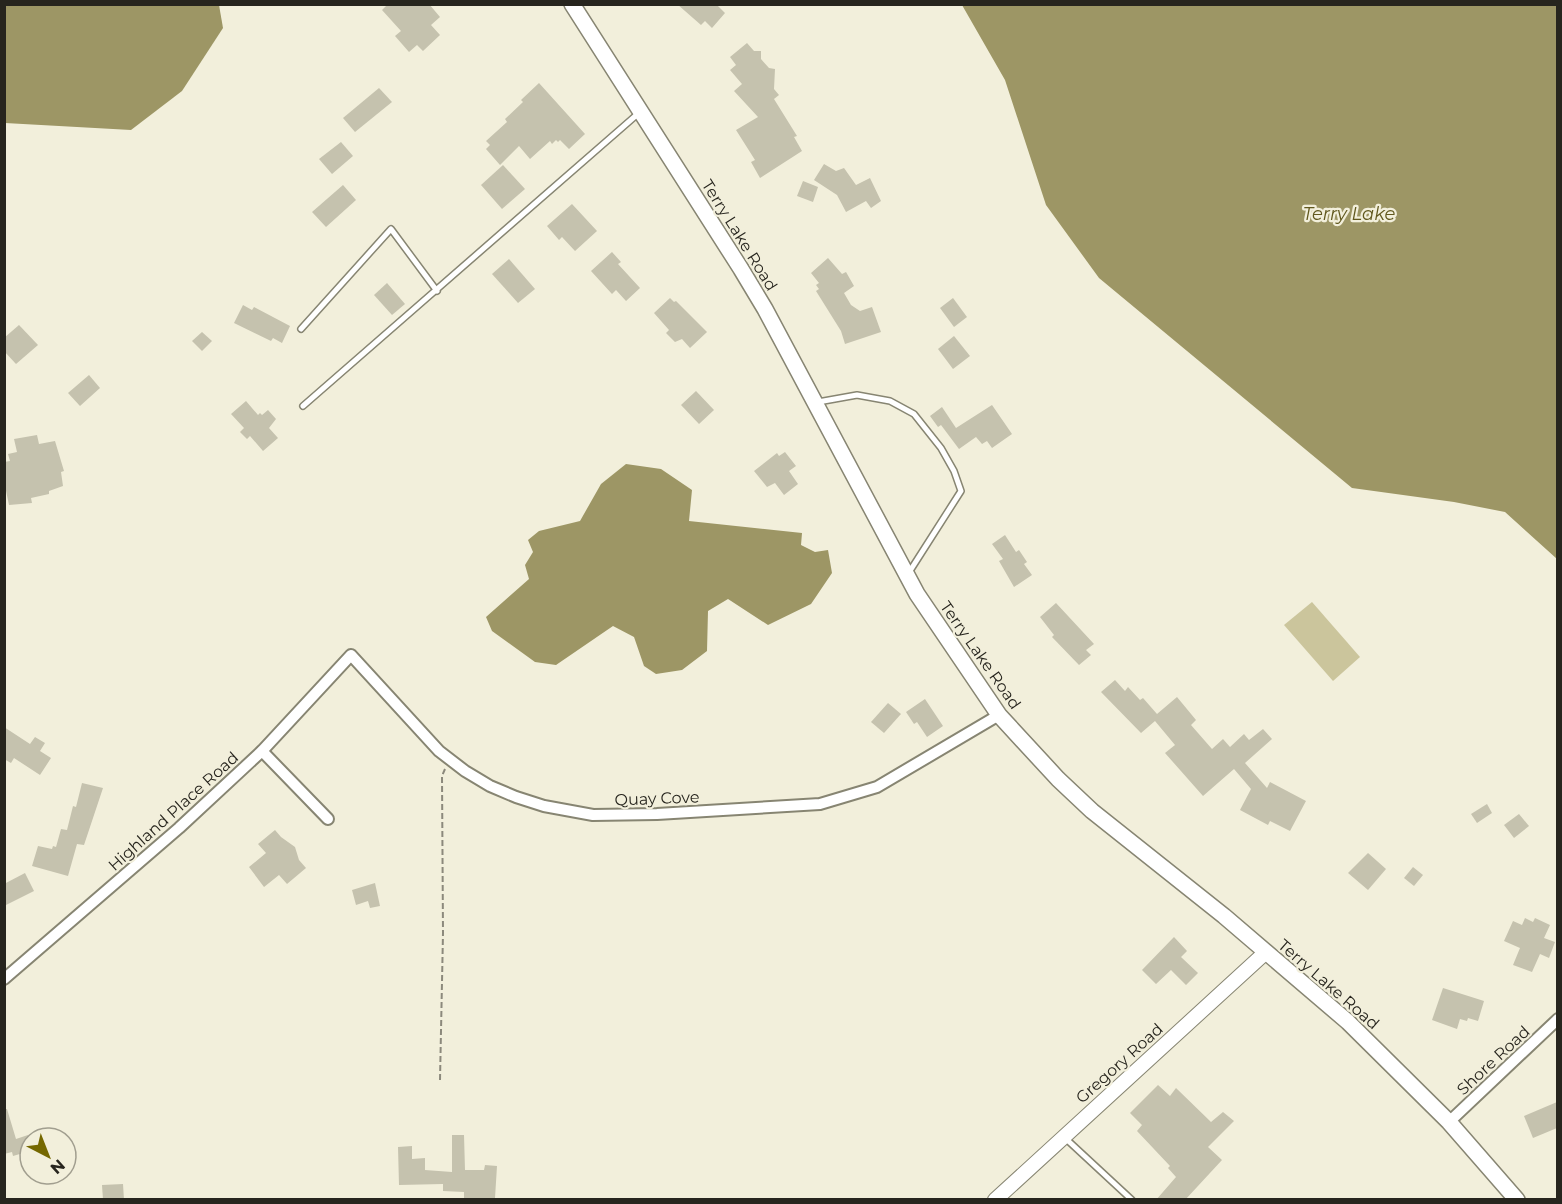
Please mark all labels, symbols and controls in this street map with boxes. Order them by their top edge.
street label: Terry Lake Road [698,176,781,294]
water label: Terry Lake [1303,203,1395,225]
street label: Terry Lake Road [936,598,1025,713]
street label: Highland Place Road [104,748,242,875]
street label: Quay Cove [614,788,700,809]
street label: Terry Lake Road [1274,935,1383,1033]
street label: Gregory Road [1072,1019,1167,1107]
street label: Shore Road [1453,1022,1534,1099]
north arrow [18,1126,78,1186]
text: N [47,1155,69,1178]

